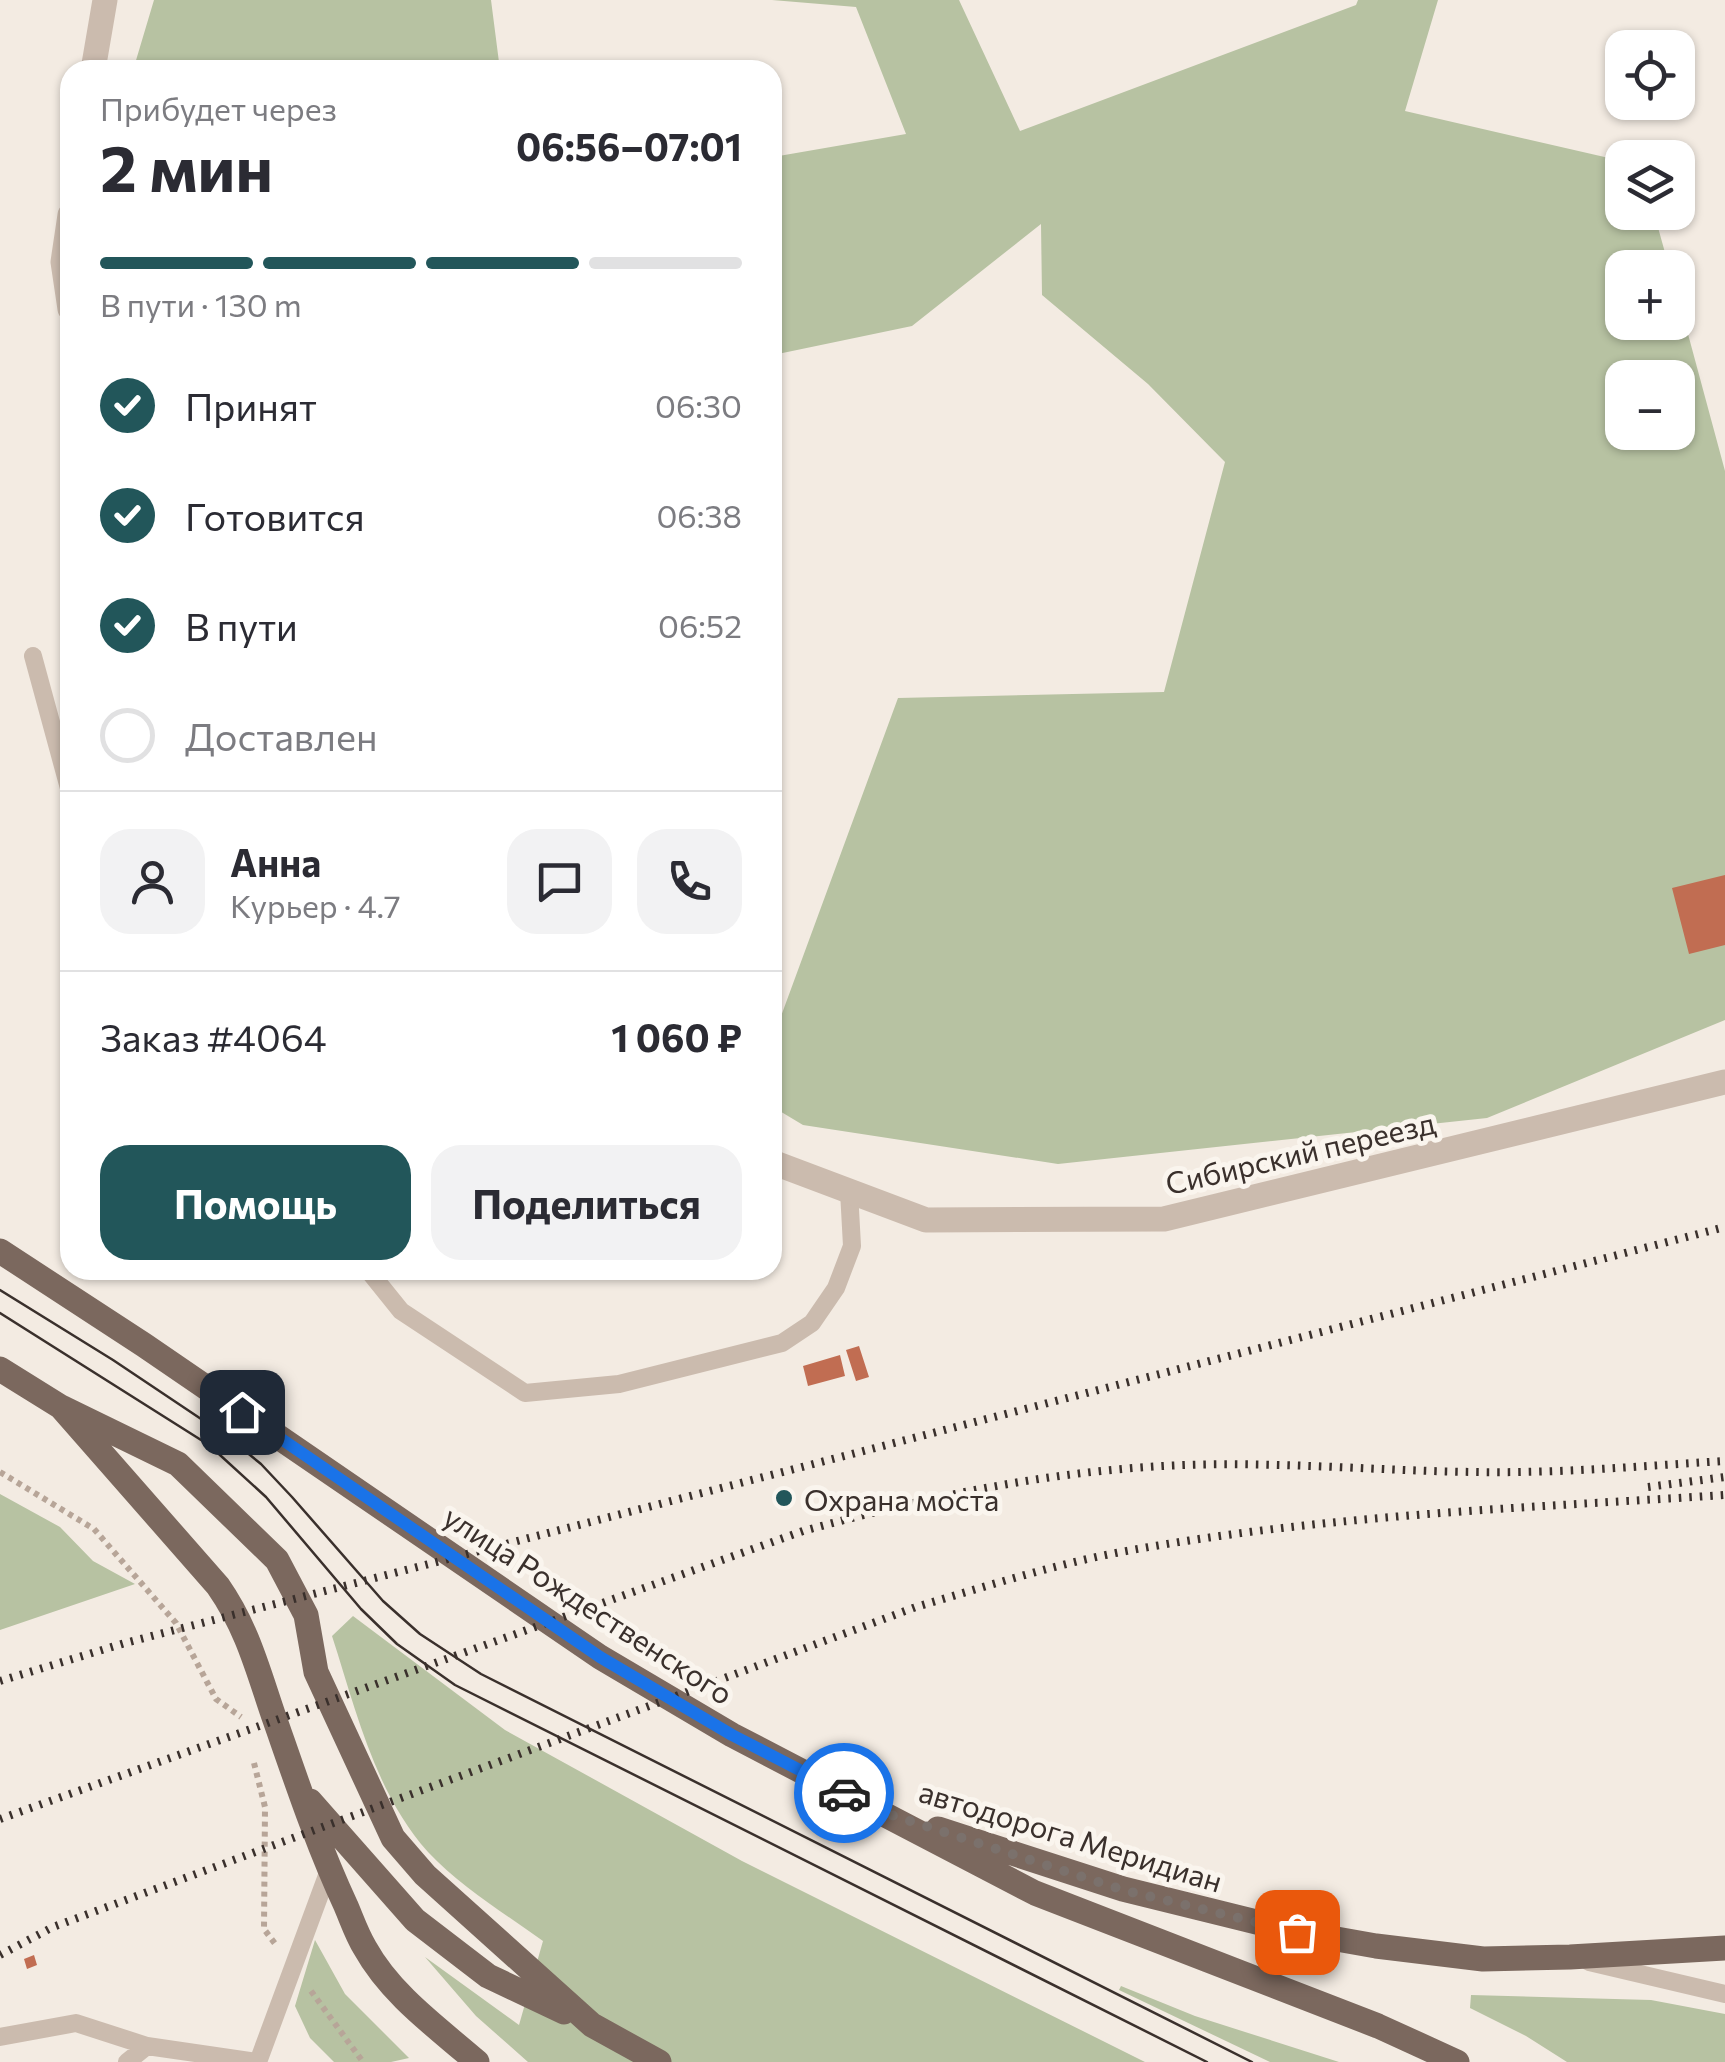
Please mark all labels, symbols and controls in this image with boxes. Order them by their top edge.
map controls [1605,30,1695,450]
button: locate [1605,30,1695,120]
text: Прибудет через [100,88,337,128]
text: 06:56–07:01 [516,122,742,169]
text: 2 мин [100,126,273,205]
button: layers [1605,140,1695,230]
button: + [1605,250,1695,340]
text: В пути · 130 m [100,284,302,324]
button: − [1605,360,1695,450]
icon: check [100,378,155,433]
text: Принят [185,382,317,429]
text: 06:30 [655,385,742,425]
icon: check [100,488,155,543]
text: Готовится [185,492,365,539]
text: 06:38 [656,495,742,535]
icon: check [100,598,155,653]
text: В пути [185,602,298,649]
text: 06:52 [658,605,742,645]
text: Доставлен [185,712,378,759]
button: person [100,829,205,934]
button: chat [507,829,612,934]
button: phone [637,829,742,934]
text: Анна [230,838,321,885]
text: Курьер · 4.7 [230,885,401,925]
text: Заказ #4064 [100,1013,327,1060]
text: 1 060 ₽ [611,1013,742,1060]
street label: Сибирский переезд [1161,1103,1439,1201]
button: Помощь [100,1145,411,1260]
button: Поделиться [431,1145,742,1260]
pin [200,1370,285,1455]
icon: home [215,1385,270,1440]
place label: Охрана моста [804,1480,999,1517]
marker: Охрана моста [773,1487,795,1509]
street label: улица Рождественского [437,1497,741,1711]
courier [794,1743,894,1843]
icon: car [817,1766,872,1821]
street label: автодорога Меридиан [915,1771,1227,1899]
pin [1255,1890,1340,1975]
icon: bag [1270,1905,1325,1960]

